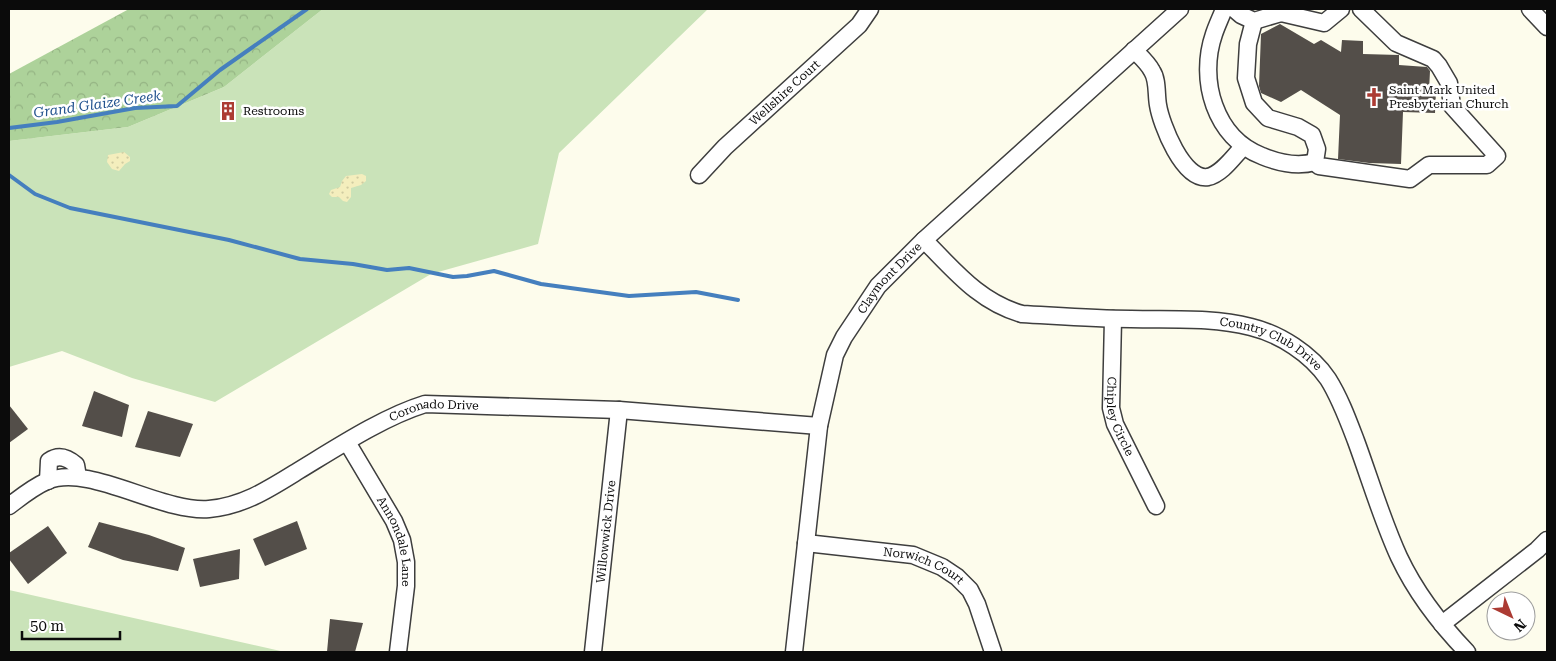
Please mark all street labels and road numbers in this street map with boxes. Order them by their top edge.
street label: Wellshire Court [747,57,823,128]
street label: Claymont Drive [854,239,925,316]
street label: Country Club Drive [1219,315,1325,374]
street label: Chipley Circle [1104,376,1137,459]
street label: Coronado Drive [387,397,479,424]
street label: Willowwick Drive [593,479,618,584]
street label: Annondale Lane [374,494,414,587]
street label: Norwich Court [882,545,967,587]

